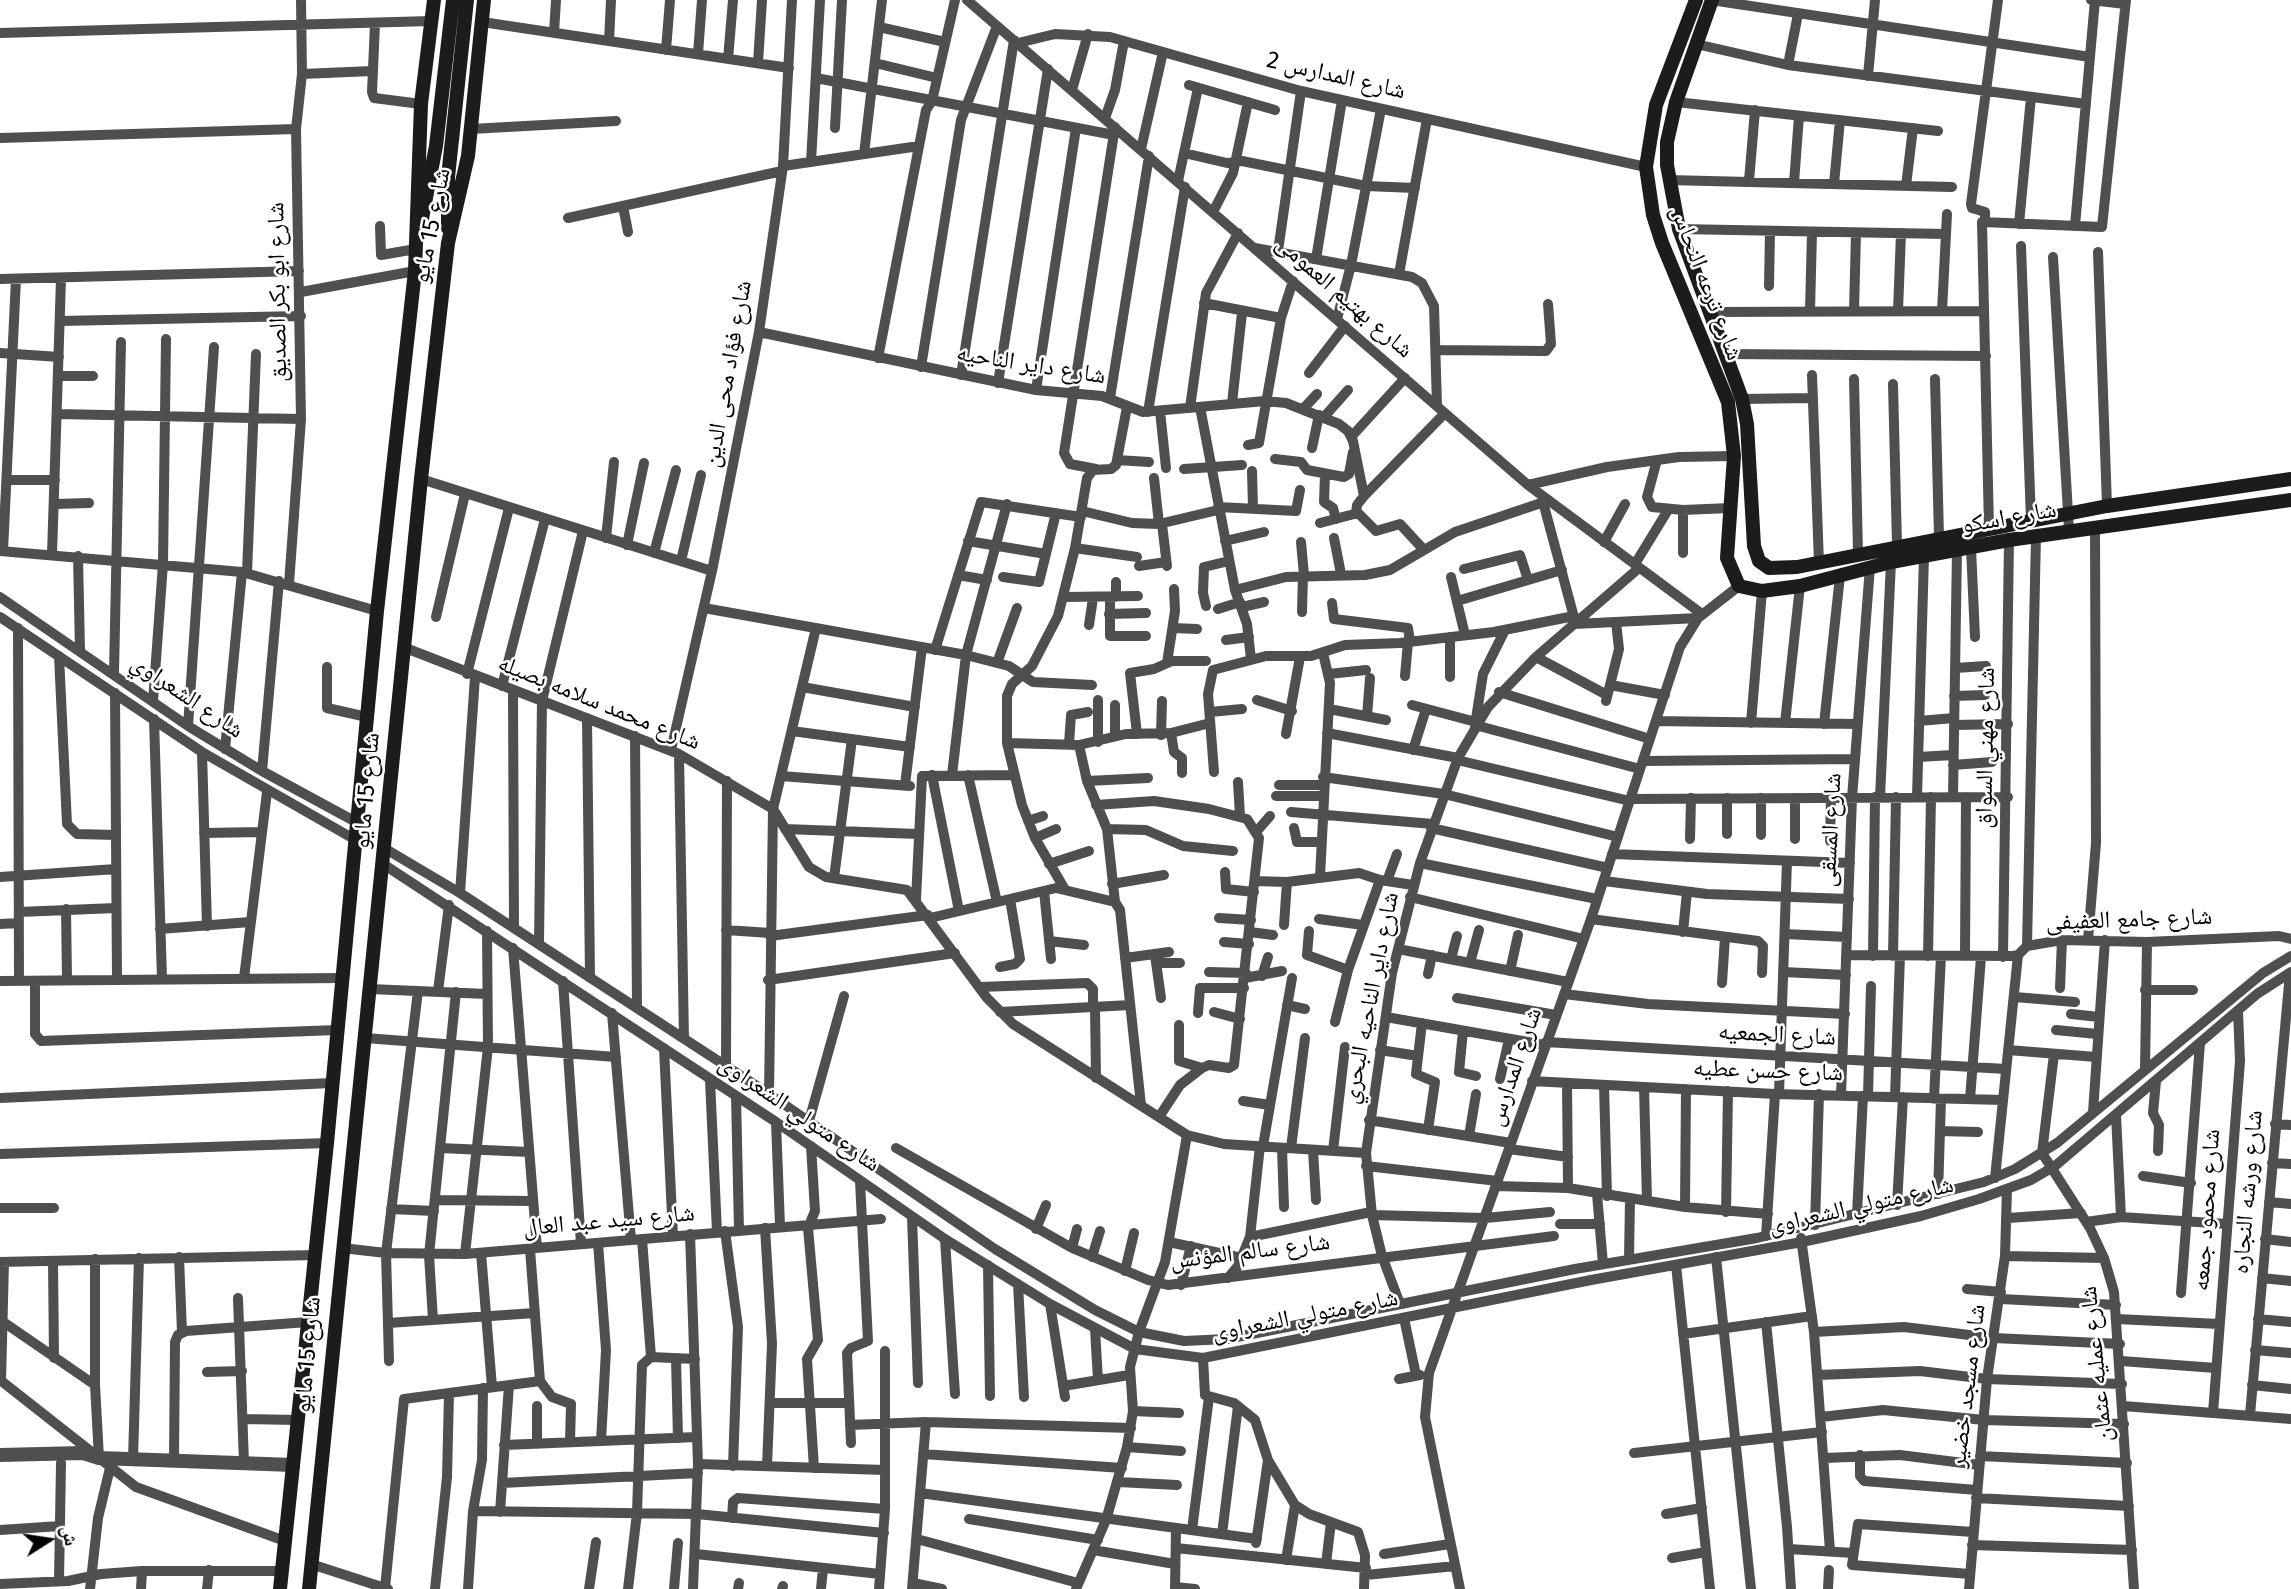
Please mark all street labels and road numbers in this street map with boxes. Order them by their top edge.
street label: شارع المدارس 2 [1264,46,1408,106]
street label: شارع 15 مايو [407,166,457,286]
street label: شارع ابو بكر الصديق [262,202,294,382]
street label: شارع ترعه النحاس [1663,202,1749,364]
street label: شارع بهتيم العمومى [1269,229,1419,365]
street label: شارع فؤاد محى الدين [697,278,759,470]
street label: شارع داير الناحيه [954,339,1108,391]
street label: شارع اسكو [1959,496,2059,540]
street label: شارع الشعراوي [125,649,249,745]
street label: شارع محمد سلامه بصيله [494,649,704,757]
street label: شارع مهني السواق [1970,667,2002,829]
street label: شارع 15 مايو [348,731,386,851]
street label: شارع المسقى [1814,772,1848,888]
street label: شارع داير الناحيه البحري [1336,890,1406,1106]
street label: شارع جامع العفيفى [2045,903,2213,937]
street label: شارع المدارس [1481,1004,1549,1130]
street label: شارع الجمعيه [1717,1018,1837,1052]
street label: شارع متولي الشعراوى [713,1049,885,1179]
street label: شارع حسن عطيه [1692,1054,1844,1088]
street label: شارع ورشه النجاره [2226,1109,2270,1275]
street label: شارع محمود جمعه [2187,1128,2227,1292]
street label: شارع متولي الشعراوى [1766,1171,1956,1241]
street label: شارع سيد عبد العال [522,1199,696,1243]
street label: شارع سالم المؤنس [1168,1228,1332,1276]
street label: شارع متولي الشعراوى [1210,1284,1400,1348]
street label: شارع عمليه عثمان [2074,1285,2120,1443]
street label: شارع 15 مايو [289,1295,327,1415]
street label: شارع مسجد خضير [1944,1302,1992,1470]

